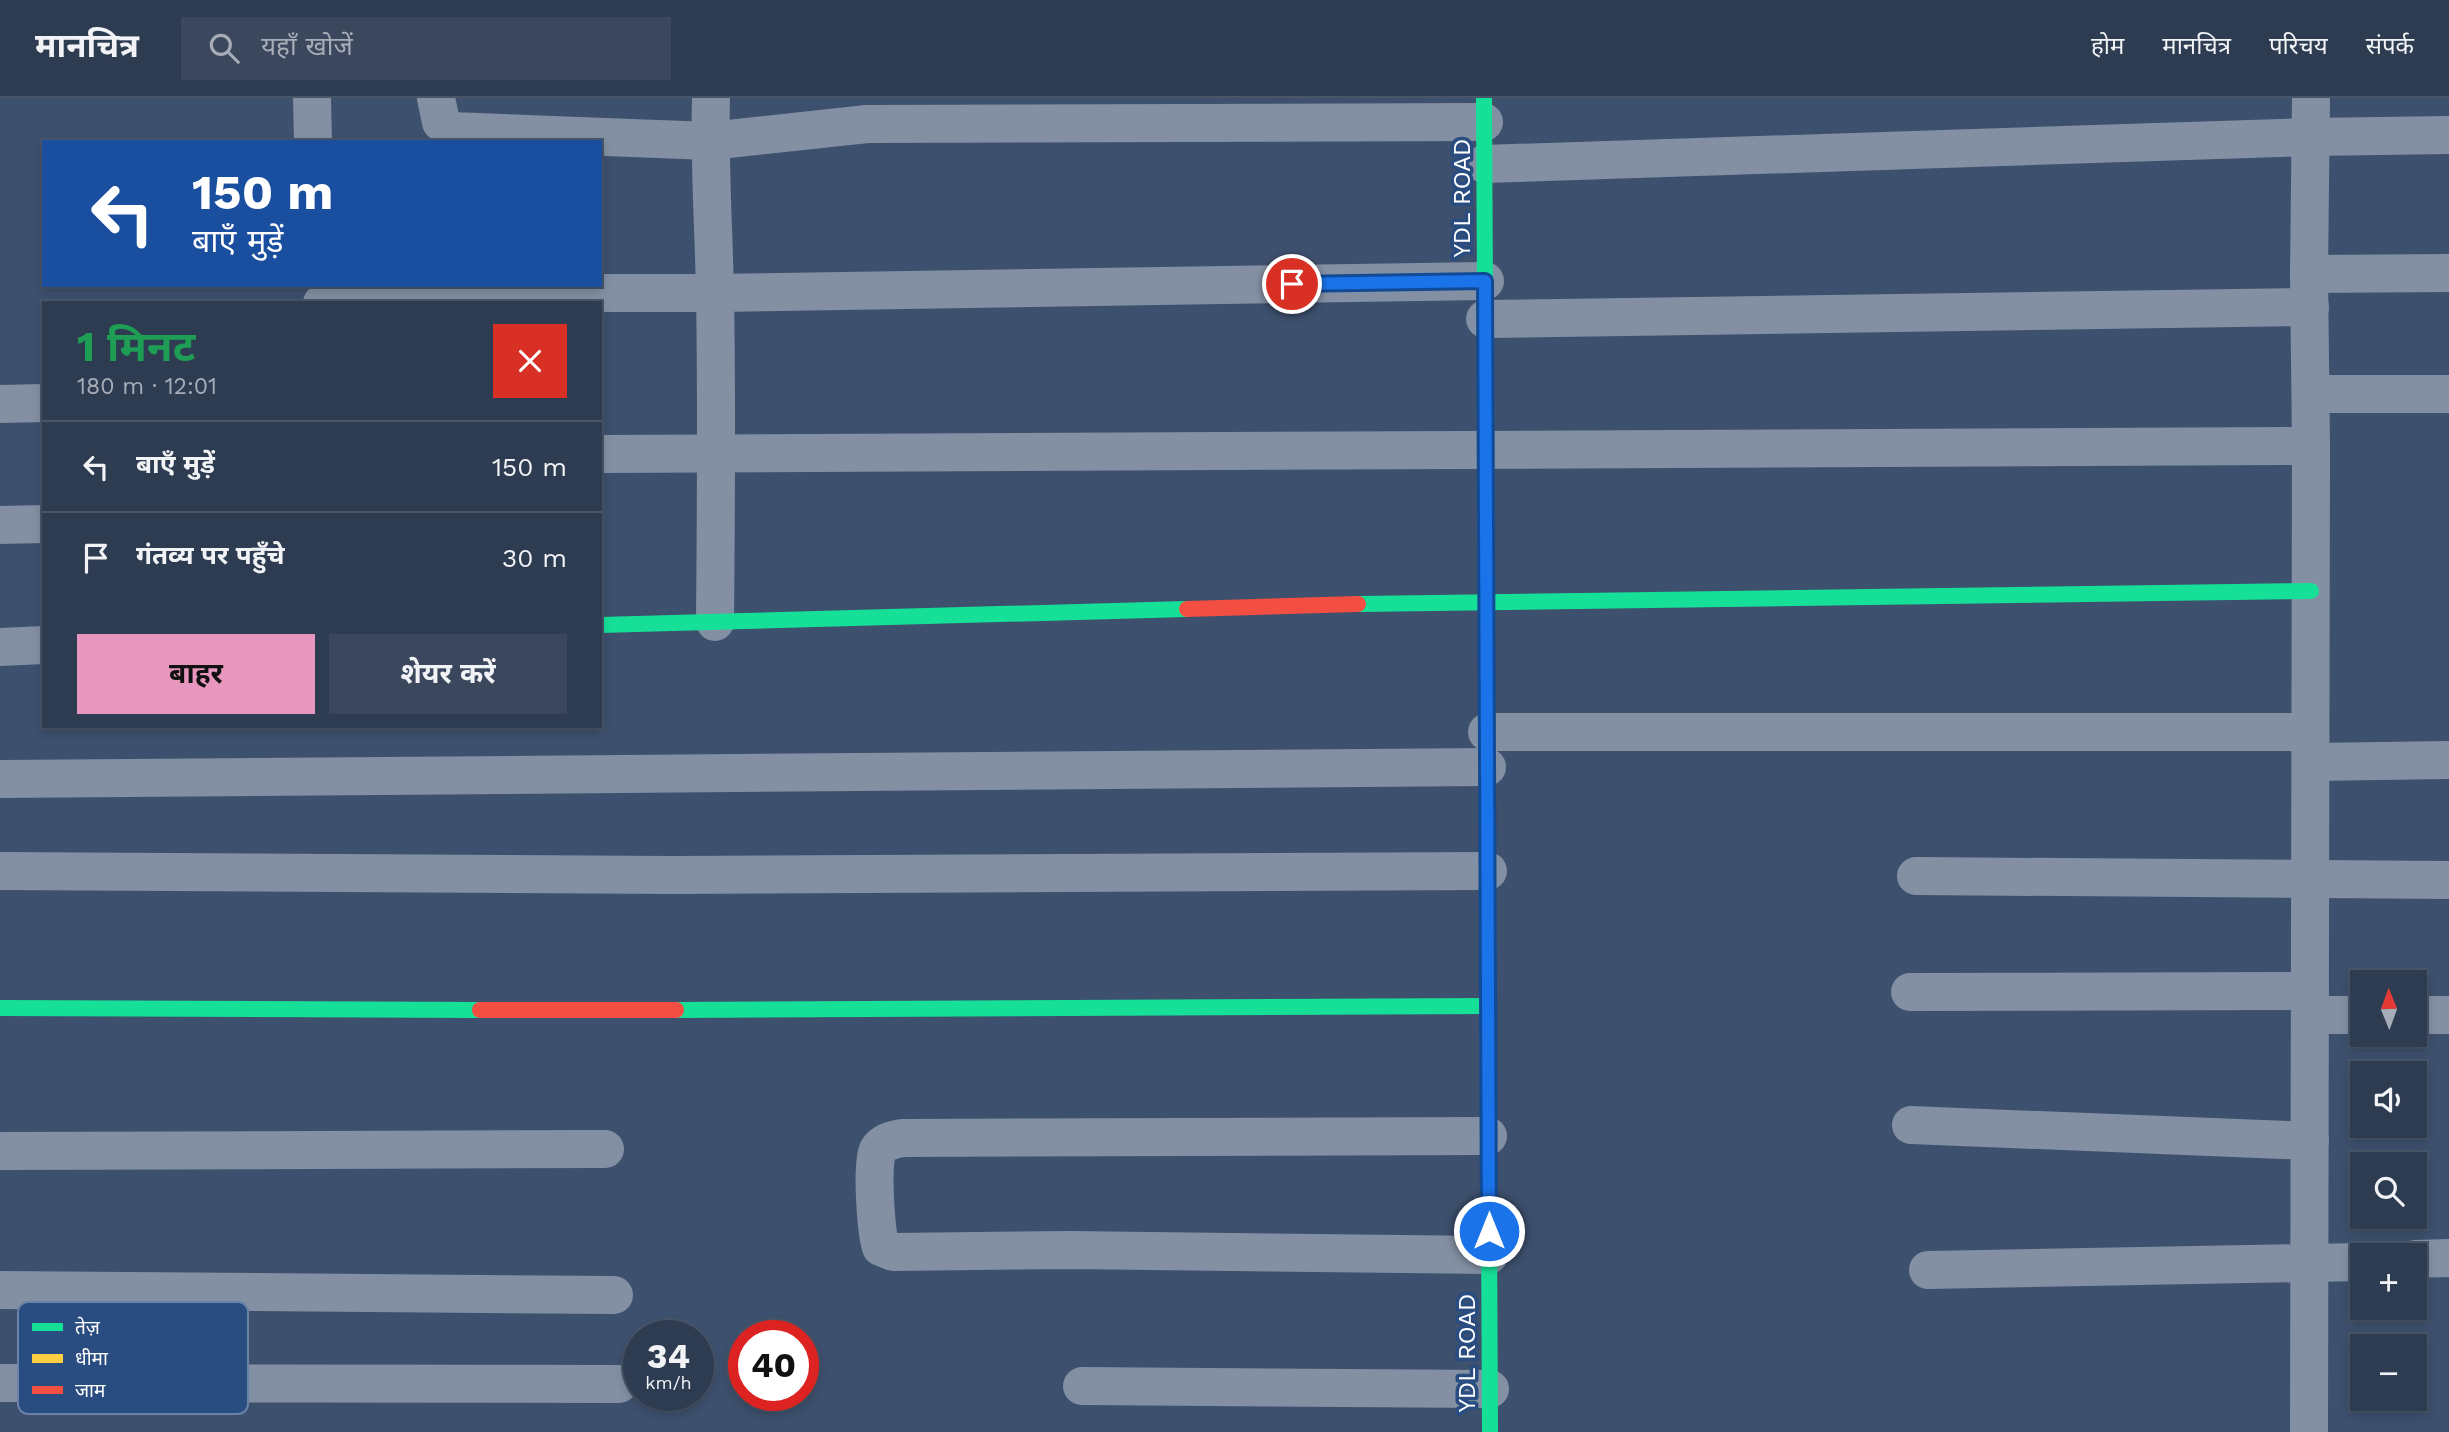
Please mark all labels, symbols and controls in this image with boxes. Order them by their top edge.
search box [181,17,671,80]
text: मानचित्र [35,26,139,65]
icon: search [205,29,243,67]
text: यहाँ खोजें [261,31,353,61]
text: होम [2091,32,2124,60]
text: मानचित्र [2162,32,2231,60]
text: परिचय [2269,32,2328,60]
text: संपर्क [2366,32,2414,60]
street label: YDL ROAD [1448,139,1476,257]
text: 150 m [192,163,333,221]
icon: left [77,168,168,259]
text: बाएँ मुड़ें [192,222,283,260]
pin [1262,254,1322,314]
icon: arrive [1273,265,1311,303]
text: 1 मिनट [77,322,195,371]
button: close [493,324,567,398]
text: 180 m · 12:01 [77,373,217,400]
icon: left [77,448,115,486]
text: बाएँ मुड़ें [136,449,215,479]
text: 150 m [492,452,567,482]
icon: arrive [77,539,115,577]
text: गंतव्य पर पहुँचे [136,540,285,570]
text: 30 m [502,543,567,573]
button: बाहर [77,634,315,714]
button: शेयर करें [329,634,567,714]
north arrow [2350,970,2427,1046]
map controls [2350,970,2427,1411]
button: sound [2350,1061,2427,1138]
button: search [2350,1152,2427,1229]
position arrow [1452,1194,1526,1268]
button: + [2350,1243,2427,1320]
street label: YDL ROAD [1453,1294,1481,1412]
legend [18,1302,248,1414]
text: तेज़ [75,1316,101,1339]
speed limit sign: 40 [728,1320,819,1411]
button: − [2350,1334,2427,1411]
text: 34 [647,1335,690,1377]
text: धीमा [75,1347,109,1370]
text: km/h [645,1372,692,1393]
text: जाम [75,1379,106,1402]

